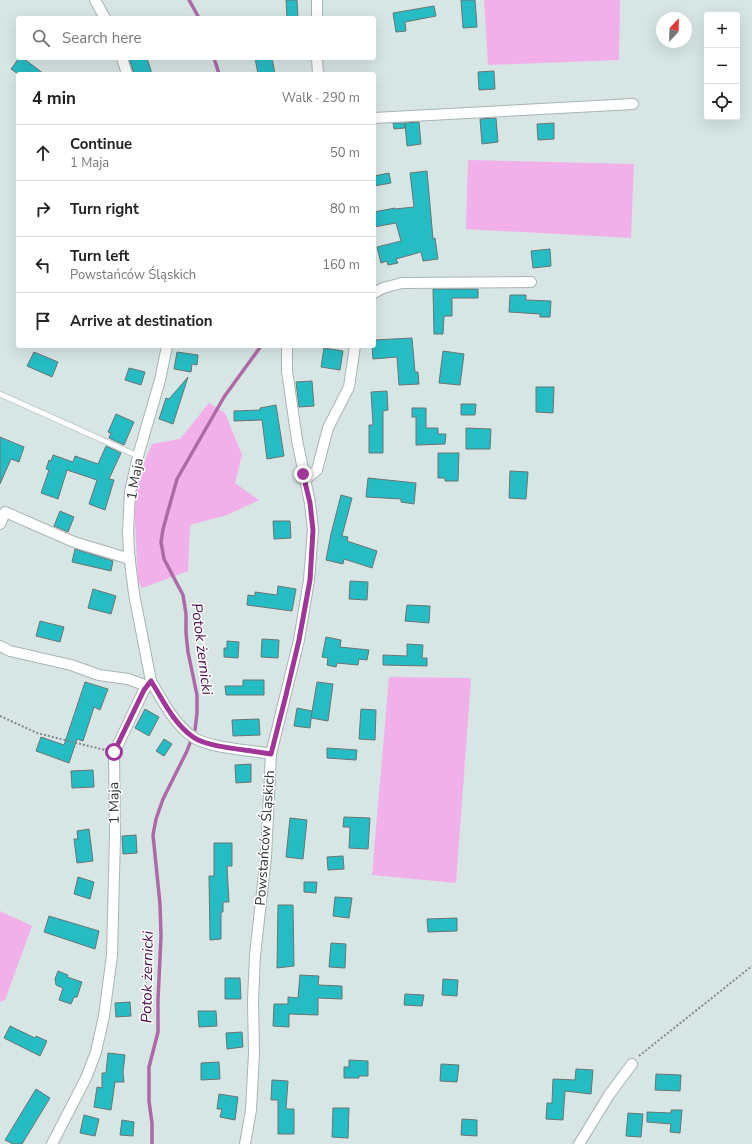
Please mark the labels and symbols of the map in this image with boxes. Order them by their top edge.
north arrow [656,12,692,48]
street label: 1 Maja [122,457,148,501]
route end [294,465,312,483]
water label: Potok żernicki [186,602,218,697]
route start [105,743,123,761]
street label: Powstańców Śląskich [251,770,279,906]
street label: 1 Maja [104,782,124,824]
water label: Potok żernicki [136,930,158,1023]

